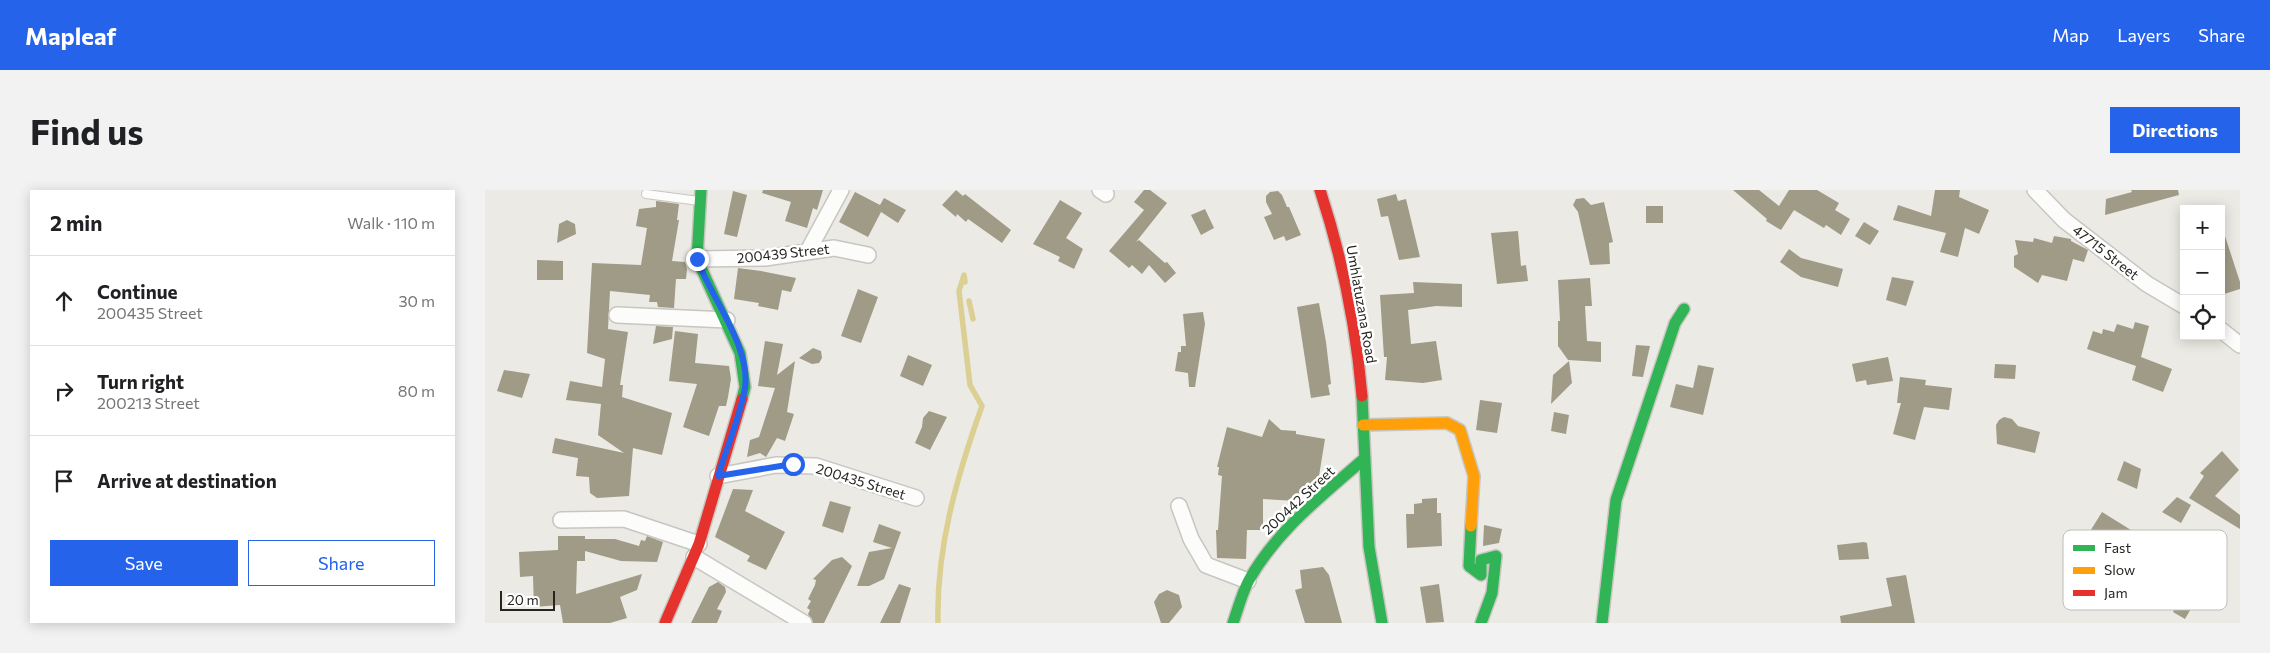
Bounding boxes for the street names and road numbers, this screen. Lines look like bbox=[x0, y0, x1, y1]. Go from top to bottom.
street label: 47715 Street bbox=[2070, 221, 2143, 283]
street label: 200439 Street bbox=[736, 240, 830, 266]
street label: Umhlatuzana Road bbox=[1343, 243, 1381, 365]
street label: 200435 Street bbox=[814, 459, 908, 503]
street label: 200442 Street bbox=[1258, 462, 1338, 538]

